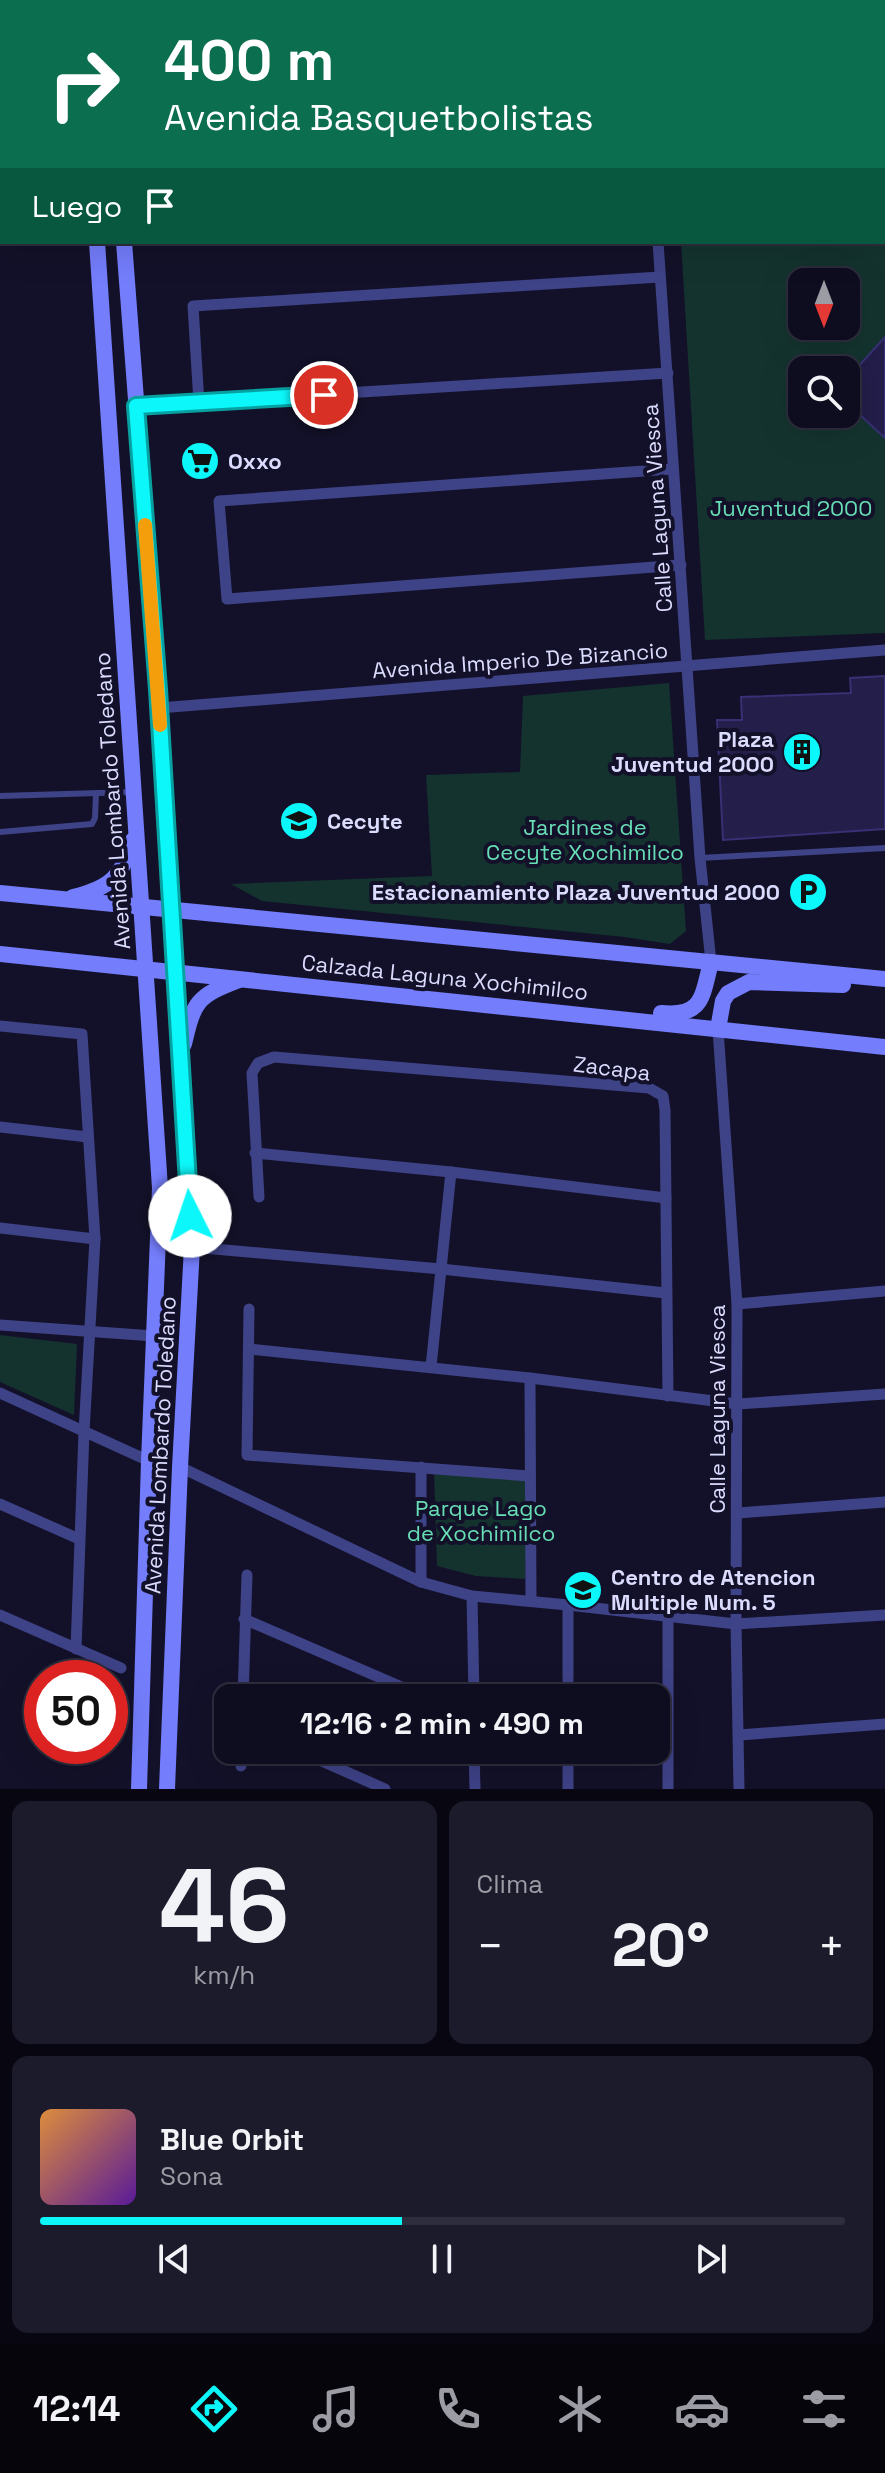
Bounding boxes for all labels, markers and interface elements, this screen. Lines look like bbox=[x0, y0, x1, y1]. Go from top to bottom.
text: 400 m bbox=[164, 25, 334, 96]
icon: right bbox=[32, 32, 136, 136]
text: Avenida Basquetbolistas bbox=[164, 95, 593, 141]
icon: arrive bbox=[138, 184, 182, 228]
text: Luego bbox=[32, 187, 122, 226]
north arrow bbox=[788, 268, 860, 340]
map controls bbox=[788, 268, 860, 428]
button: search bbox=[788, 356, 860, 428]
pin bbox=[290, 361, 358, 429]
icon: arrive bbox=[302, 373, 346, 417]
street label: Calle Laguna Viesca bbox=[636, 402, 678, 613]
supermarket icon: Oxxo bbox=[179, 440, 221, 482]
place label: Oxxo bbox=[228, 447, 282, 475]
park label: Juventud 2000 bbox=[710, 494, 872, 522]
street label: Avenida Imperio De Bizancio bbox=[371, 636, 669, 684]
street label: Avenida Lombardo Toledano bbox=[88, 651, 136, 951]
place label: Plaza Juventud 2000 bbox=[611, 725, 774, 778]
building icon: Plaza Juventud 2000 bbox=[781, 731, 823, 773]
school or university icon: Cecyte bbox=[278, 800, 320, 842]
place label: Cecyte bbox=[327, 807, 403, 835]
park label: Jardines de Cecyte Xochimilco bbox=[486, 813, 684, 866]
parking icon: Estacionamiento Plaza Juventud 2000 bbox=[787, 871, 829, 913]
place label: Estacionamiento Plaza Juventud 2000 bbox=[372, 878, 780, 906]
street label: Calzada Laguna Xochimilco bbox=[300, 948, 590, 1006]
street label: Zacapa bbox=[572, 1049, 653, 1087]
position arrow bbox=[148, 1174, 232, 1258]
street label: Avenida Lombardo Toledano bbox=[138, 1296, 182, 1594]
street label: Calle Laguna Viesca bbox=[703, 1304, 731, 1514]
park label: Parque Lago de Xochimilco bbox=[407, 1494, 555, 1547]
place label: Centro de Atencion Multiple Num. 5 bbox=[611, 1563, 816, 1616]
school or university icon: Centro de Atencion Multiple Num. 5 bbox=[562, 1569, 604, 1611]
speed limit sign: 50 bbox=[24, 1660, 128, 1764]
text: 12:16 · 2 min · 490 m bbox=[300, 1704, 584, 1743]
text: 46 bbox=[159, 1840, 289, 1972]
text: Clima bbox=[477, 1867, 543, 1901]
text: 20° bbox=[612, 1907, 710, 1984]
text: − bbox=[477, 1918, 504, 1974]
text: + bbox=[818, 1918, 845, 1974]
text: km/h bbox=[193, 1958, 255, 1992]
text: Blue Orbit bbox=[160, 2120, 304, 2159]
text: Sona bbox=[160, 2159, 223, 2193]
icon: previous bbox=[152, 2237, 196, 2281]
icon: pause bbox=[420, 2237, 464, 2281]
icon: next bbox=[689, 2237, 733, 2281]
icon: directions bbox=[186, 2381, 242, 2437]
icon: music bbox=[308, 2381, 364, 2437]
icon: phone bbox=[430, 2381, 486, 2437]
icon: climate bbox=[552, 2381, 608, 2437]
icon: car bbox=[674, 2381, 730, 2437]
icon: filters bbox=[796, 2381, 852, 2437]
text: 12:14 bbox=[33, 2386, 121, 2432]

